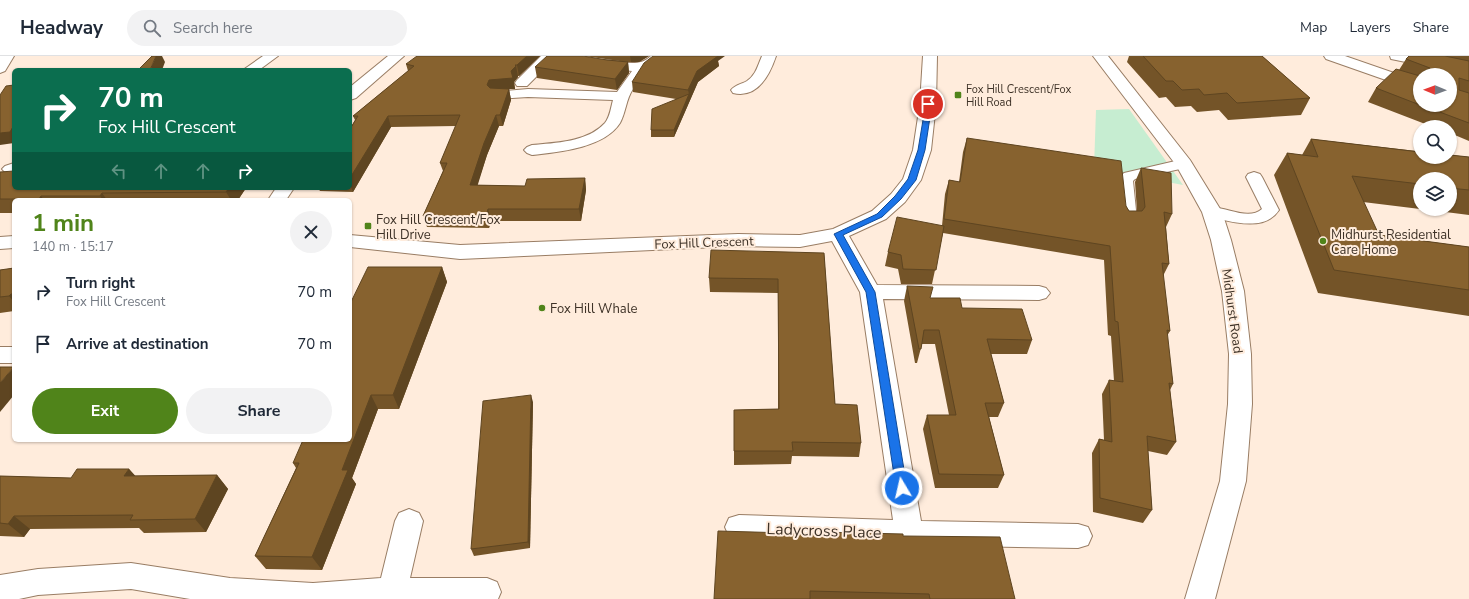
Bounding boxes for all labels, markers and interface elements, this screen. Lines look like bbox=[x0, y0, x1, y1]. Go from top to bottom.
search box bbox=[127, 10, 407, 46]
text: Headway bbox=[20, 15, 103, 41]
icon: search bbox=[141, 17, 163, 39]
text: Search here bbox=[173, 18, 253, 38]
text: Map bbox=[1300, 18, 1327, 37]
text: Layers bbox=[1349, 18, 1391, 37]
text: Share bbox=[1413, 18, 1449, 37]
north arrow bbox=[1413, 68, 1457, 112]
map controls bbox=[1413, 68, 1457, 216]
text: 70 m bbox=[98, 79, 164, 117]
place label: Fox Hill Crescent/Fox Hill Road bbox=[966, 82, 1071, 110]
icon: right bbox=[32, 84, 84, 136]
pin bbox=[911, 87, 945, 121]
marker: Fox Hill Crescent/Fox Hill Road bbox=[953, 90, 963, 100]
icon: arrive bbox=[917, 93, 939, 115]
text: Fox Hill Crescent bbox=[98, 115, 236, 139]
button: search bbox=[1413, 120, 1457, 164]
icon: left bbox=[108, 160, 130, 182]
icon: ahead bbox=[150, 160, 172, 182]
icon: ahead bbox=[192, 160, 214, 182]
icon: right bbox=[234, 160, 256, 182]
button: layers bbox=[1413, 172, 1457, 216]
text: 1 min bbox=[32, 207, 94, 239]
button: close bbox=[290, 211, 332, 253]
place label: Fox Hill Crescent/Fox Hill Drive bbox=[376, 211, 501, 244]
marker: Fox Hill Crescent/Fox Hill Drive bbox=[363, 221, 373, 231]
place label: Midhurst Residential Care Home bbox=[1331, 226, 1451, 259]
street label: Fox Hill Crescent bbox=[654, 232, 754, 254]
marker: Midhurst Residential Care Home bbox=[1318, 236, 1328, 246]
text: 140 m · 15:17 bbox=[32, 238, 114, 256]
street label: Midhurst Road bbox=[1217, 268, 1247, 355]
text: Turn right bbox=[66, 273, 135, 293]
icon: right bbox=[32, 281, 54, 303]
text: 70 m bbox=[297, 282, 332, 302]
text: Fox Hill Crescent bbox=[66, 293, 165, 311]
place label: Fox Hill Whale bbox=[550, 300, 637, 318]
marker: Fox Hill Whale bbox=[537, 303, 547, 313]
icon: arrive bbox=[32, 333, 54, 355]
text: Arrive at destination bbox=[66, 334, 209, 354]
text: 70 m bbox=[297, 334, 332, 354]
button: Exit bbox=[32, 388, 178, 434]
button: Share bbox=[186, 388, 332, 434]
position arrow bbox=[881, 467, 923, 509]
street label: Ladycross Place bbox=[766, 518, 882, 544]

